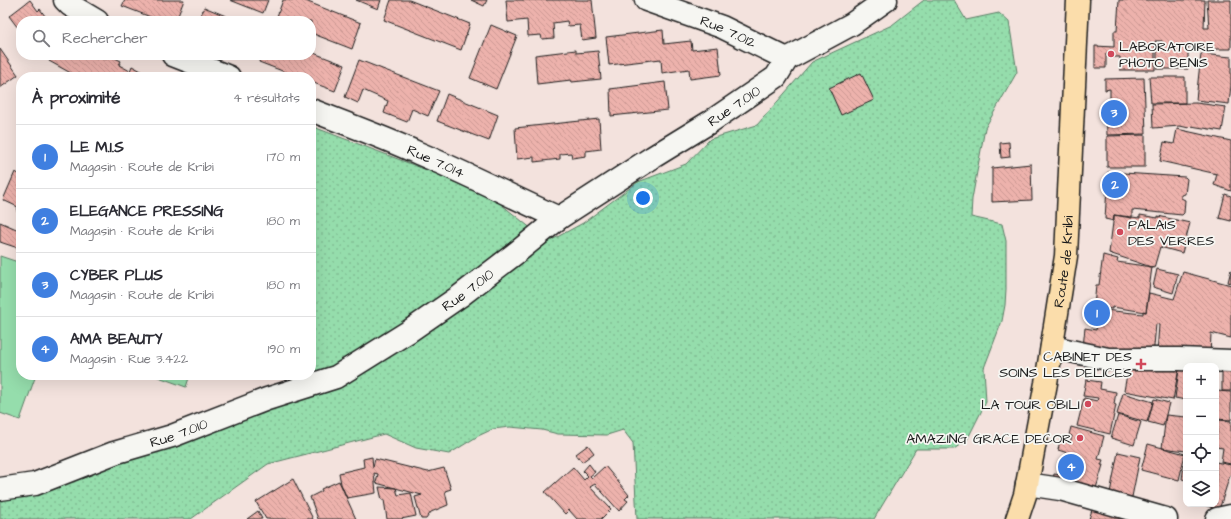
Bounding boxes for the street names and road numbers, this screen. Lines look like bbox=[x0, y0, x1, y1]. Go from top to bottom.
street label: Rue 7.012 bbox=[697, 11, 759, 53]
street label: Rue 7.010 bbox=[704, 81, 765, 132]
street label: Rue 7.014 bbox=[404, 140, 468, 184]
street label: Route de Kribi bbox=[1049, 215, 1079, 309]
street label: Rue 7.010 bbox=[438, 264, 499, 317]
street label: Rue 7.010 bbox=[148, 414, 211, 453]

